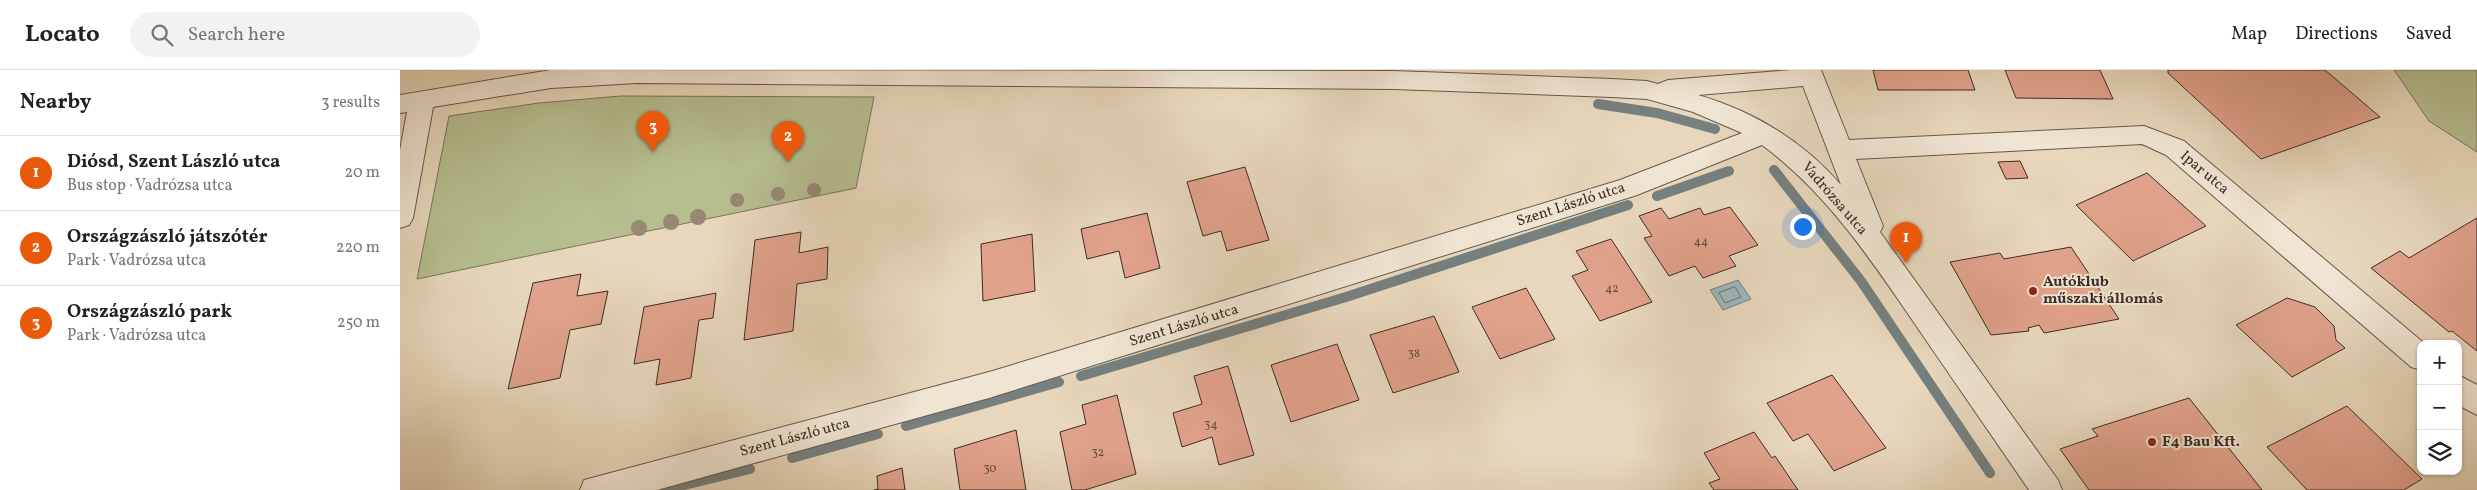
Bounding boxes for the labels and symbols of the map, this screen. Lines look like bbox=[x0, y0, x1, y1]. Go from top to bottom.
pin: 3 bbox=[637, 111, 669, 152]
pin: 2 bbox=[772, 121, 804, 162]
street label: Ipar utca bbox=[2175, 146, 2233, 200]
street label: Vadrózsa utca bbox=[1796, 158, 1872, 240]
street label: Szent László utca bbox=[1514, 178, 1628, 232]
your location bbox=[1790, 214, 1816, 240]
pin: 1 bbox=[1890, 222, 1922, 263]
house number: 44 bbox=[1694, 234, 1708, 250]
place label: Autóklub műszaki állomás bbox=[2043, 272, 2163, 310]
house number: 42 bbox=[1605, 281, 1619, 297]
marker: Autóklub műszaki állomás bbox=[2027, 285, 2039, 297]
street label: Szent László utca bbox=[1127, 299, 1241, 353]
house number: 38 bbox=[1408, 346, 1420, 362]
street label: Szent László utca bbox=[738, 413, 852, 463]
house number: 34 bbox=[1204, 417, 1218, 433]
place label: F4 Bau Kft. bbox=[2162, 432, 2240, 453]
marker: F4 Bau Kft. bbox=[2146, 436, 2158, 448]
house number: 32 bbox=[1092, 445, 1104, 461]
house number: 30 bbox=[983, 461, 997, 477]

